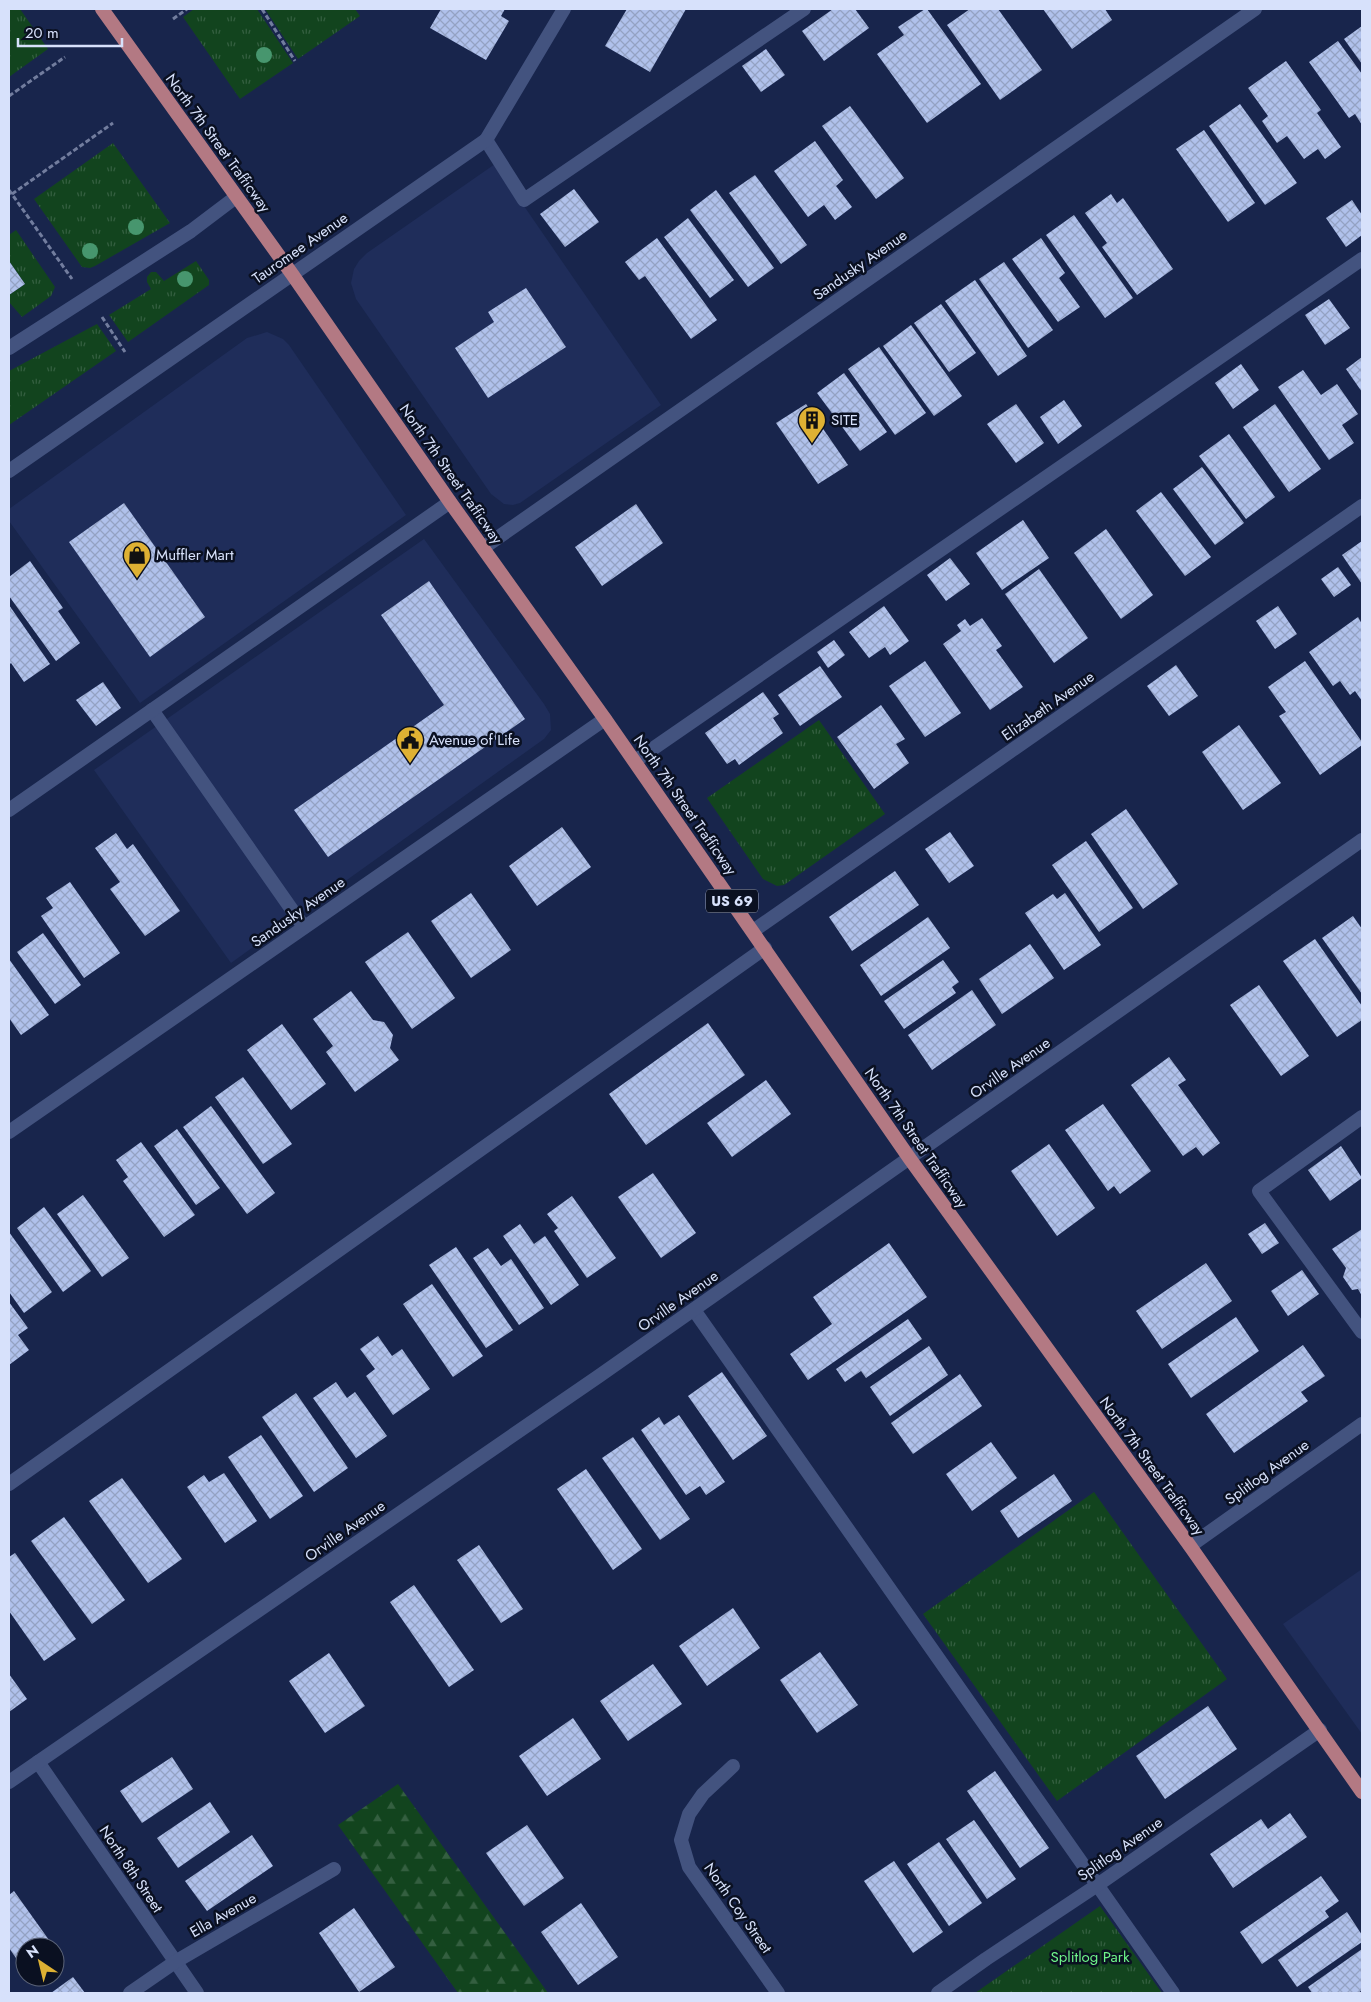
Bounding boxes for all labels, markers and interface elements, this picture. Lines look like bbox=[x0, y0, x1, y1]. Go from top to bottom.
scale bar bbox=[18, 15, 121, 47]
text: 20 m bbox=[25, 22, 59, 44]
street label: North 7th Street Trafficway bbox=[160, 69, 276, 217]
street label: Tauromee Avenue bbox=[248, 207, 352, 289]
street label: Sandusky Avenue bbox=[808, 224, 912, 306]
street label: North 7th Street Trafficway bbox=[394, 399, 508, 549]
building icon: SITE bbox=[797, 405, 827, 444]
place label: SITE bbox=[831, 409, 858, 431]
shop icon: Muffler Mart bbox=[122, 540, 152, 579]
place label: Muffler Mart bbox=[156, 544, 234, 566]
street label: Elizabeth Avenue bbox=[997, 666, 1099, 746]
public building icon: Avenue of Life bbox=[395, 725, 425, 764]
place label: Avenue of Life bbox=[429, 729, 520, 751]
street label: North 7th Street Trafficway bbox=[628, 730, 742, 880]
street label: Sandusky Avenue bbox=[246, 871, 350, 953]
road number: US 69 bbox=[706, 889, 758, 912]
street label: Orville Avenue bbox=[965, 1032, 1055, 1104]
street label: North 7th Street Trafficway bbox=[859, 1063, 973, 1213]
street label: Orville Avenue bbox=[633, 1265, 723, 1337]
street label: North 7th Street Trafficway bbox=[1094, 1392, 1210, 1540]
street label: Splitlog Avenue bbox=[1220, 1434, 1314, 1510]
street label: Orville Avenue bbox=[300, 1495, 390, 1567]
street label: Splitlog Avenue bbox=[1073, 1811, 1167, 1886]
street label: North 8th Street bbox=[94, 1821, 169, 1917]
street label: North Coy Street bbox=[699, 1858, 778, 1958]
street label: Ella Avenue bbox=[186, 1887, 261, 1943]
north arrow bbox=[15, 1937, 65, 1987]
text: N bbox=[22, 1940, 43, 1963]
park label: Splitlog Park bbox=[1050, 1946, 1130, 1968]

